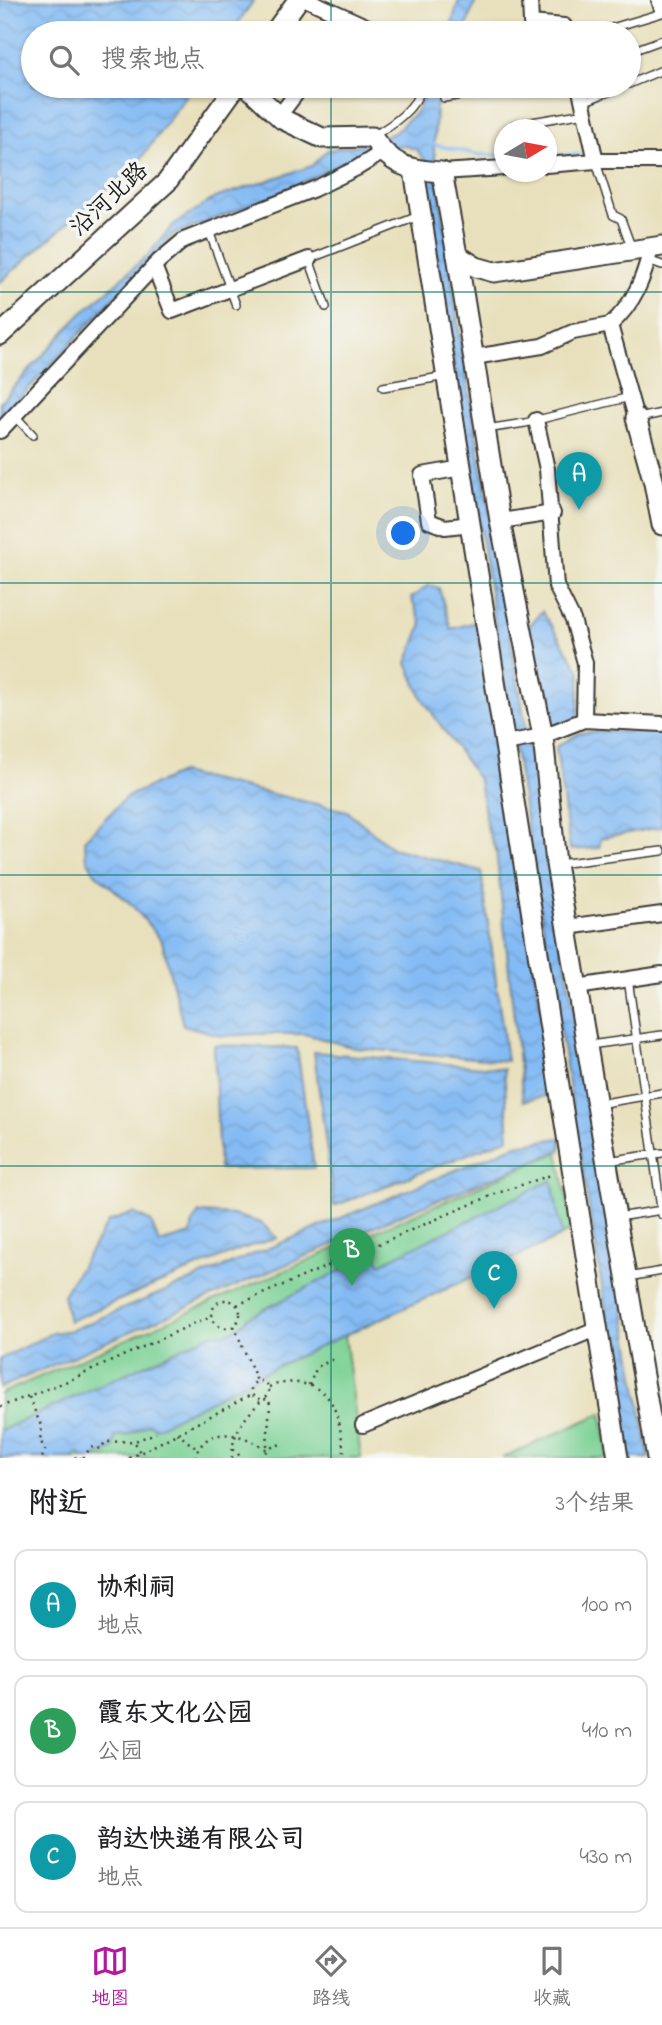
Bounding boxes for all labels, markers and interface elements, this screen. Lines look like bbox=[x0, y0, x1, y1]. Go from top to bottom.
search box bbox=[21, 21, 641, 98]
icon: search bbox=[45, 41, 83, 79]
text: 搜索地点 bbox=[101, 42, 205, 80]
north arrow bbox=[494, 119, 557, 182]
street label: 沿河北路 bbox=[63, 154, 157, 246]
pin: A bbox=[556, 452, 602, 510]
your location bbox=[386, 516, 420, 550]
pin: B bbox=[329, 1228, 375, 1286]
pin: C bbox=[471, 1251, 517, 1309]
text: 附近 bbox=[28, 1483, 88, 1527]
text: 3个结果 bbox=[556, 1488, 634, 1521]
text: 协利祠 bbox=[97, 1570, 175, 1608]
text: A bbox=[46, 1589, 60, 1622]
text: 100 m bbox=[581, 1589, 632, 1622]
text: 地点 bbox=[97, 1610, 143, 1643]
text: 霞东文化公园 bbox=[97, 1696, 253, 1734]
text: B bbox=[45, 1715, 61, 1748]
text: 410 m bbox=[582, 1715, 632, 1748]
text: 公园 bbox=[97, 1736, 143, 1769]
text: 韵达快递有限公司 bbox=[97, 1822, 305, 1860]
text: C bbox=[47, 1841, 59, 1874]
text: 430 m bbox=[579, 1841, 632, 1874]
text: 地点 bbox=[97, 1862, 143, 1895]
tab: 地图 bbox=[91, 1942, 129, 2013]
tab: 路线 bbox=[312, 1942, 350, 2013]
tab: 收藏 bbox=[533, 1942, 571, 2013]

